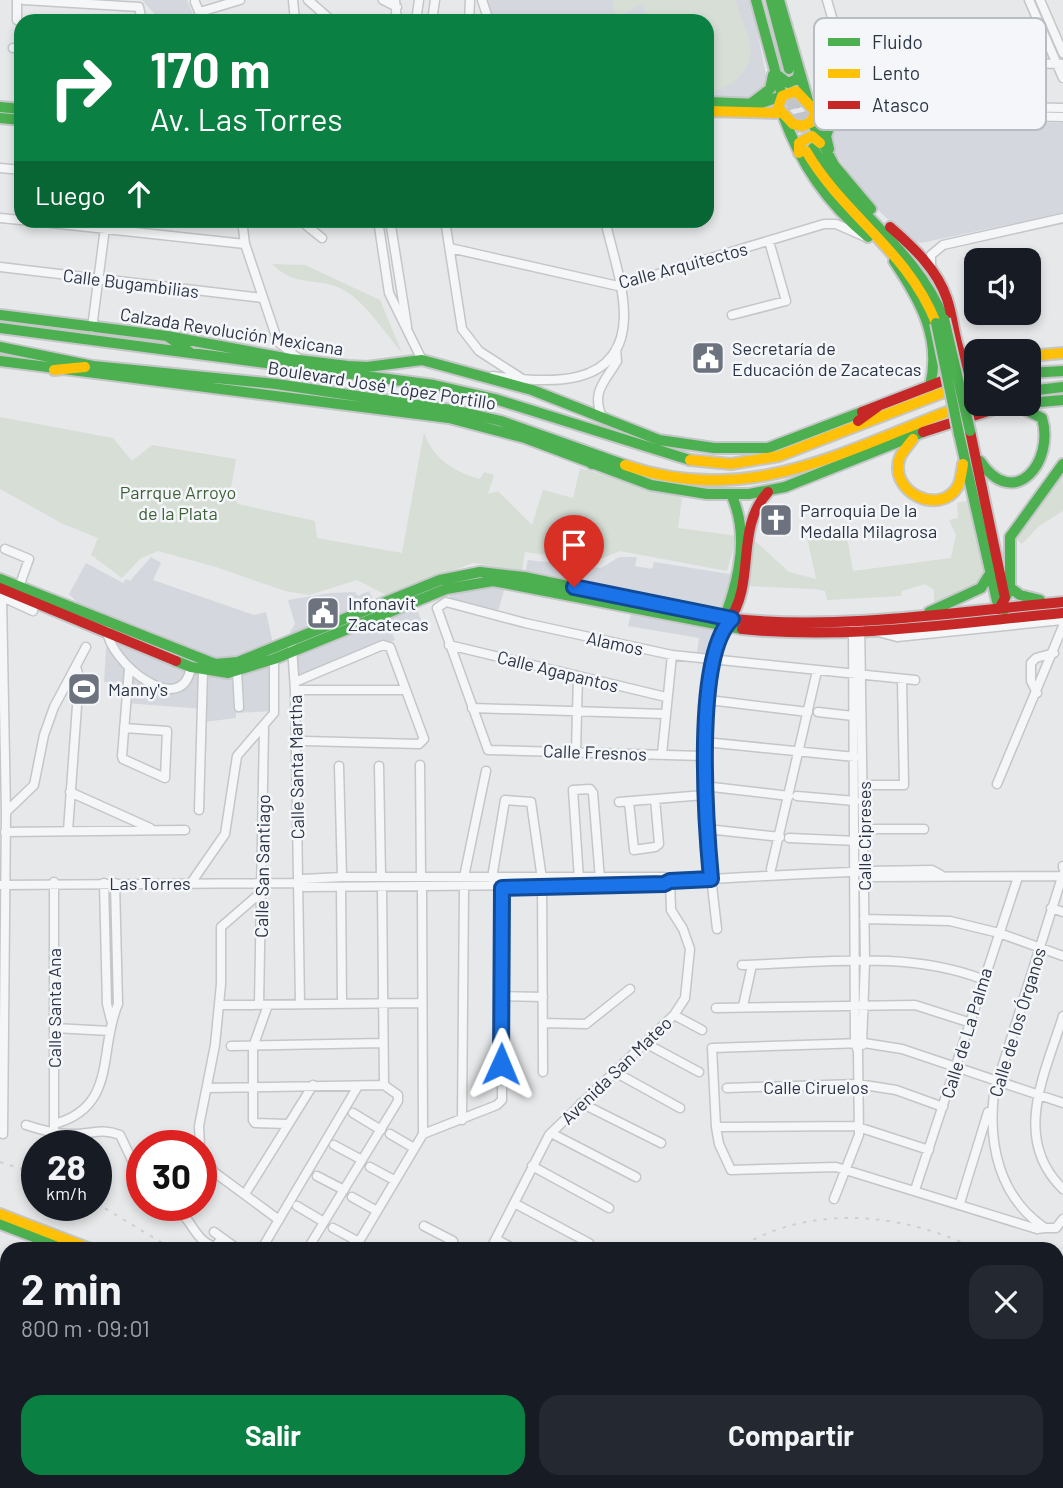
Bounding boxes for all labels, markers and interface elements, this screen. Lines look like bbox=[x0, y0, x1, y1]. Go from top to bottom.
legend bbox=[814, 18, 1046, 130]
text: Fluido bbox=[872, 30, 923, 53]
text: 170 m bbox=[150, 39, 270, 98]
icon: right bbox=[35, 42, 126, 133]
text: Lento bbox=[872, 61, 920, 84]
text: Atasco bbox=[872, 93, 929, 116]
text: Av. Las Torres bbox=[150, 99, 343, 137]
icon: ahead bbox=[120, 175, 158, 213]
text: Luego bbox=[35, 179, 106, 210]
street label: Calle Arquitectos bbox=[616, 237, 750, 293]
map controls bbox=[964, 248, 1041, 416]
button: sound bbox=[964, 248, 1041, 325]
street label: Calle Bugambilias bbox=[62, 264, 200, 302]
street label: Calzada Revolución Mexicana bbox=[119, 302, 345, 360]
place label: Secretaría de Educación de Zacatecas bbox=[732, 337, 922, 380]
public building icon: Secretaría de Educación de Zacatecas bbox=[689, 339, 727, 377]
button: layers bbox=[964, 339, 1041, 416]
street label: Boulevard José López Portillo bbox=[266, 356, 498, 414]
park label: Parrque Arroyo de la Plata bbox=[120, 481, 236, 524]
place label: Parroquia De la Medalla Milagrosa bbox=[800, 499, 937, 542]
church icon: Parroquia De la Medalla Milagrosa bbox=[757, 501, 795, 539]
pin bbox=[544, 515, 604, 587]
icon: arrive bbox=[555, 526, 593, 564]
place label: Infonavit Zacatecas bbox=[348, 592, 429, 635]
public building icon: Infonavit Zacatecas bbox=[304, 594, 342, 632]
street label: Alamos bbox=[585, 626, 645, 660]
street label: Calle Agapantos bbox=[495, 645, 621, 697]
sports icon: Manny's bbox=[65, 670, 103, 708]
place label: Manny's bbox=[108, 678, 168, 700]
street label: Calle Santa Martha bbox=[284, 695, 308, 839]
street label: Calle Fresnos bbox=[543, 739, 647, 765]
street label: Calle Cipreses bbox=[853, 781, 875, 891]
street label: Calle San Santiago bbox=[250, 794, 274, 938]
street label: Las Torres bbox=[109, 872, 191, 894]
street label: Calle de los Órganos bbox=[984, 945, 1050, 1099]
street label: Calle Santa Ana bbox=[43, 948, 65, 1068]
street label: Calle de La Palma bbox=[936, 965, 996, 1101]
street label: Avenida San Mateo bbox=[556, 1011, 676, 1129]
position arrow bbox=[464, 1027, 538, 1101]
street label: Calle Ciruelos bbox=[763, 1076, 869, 1098]
speed limit sign: 30 bbox=[126, 1130, 217, 1221]
text: 28 bbox=[47, 1145, 86, 1187]
text: km/h bbox=[46, 1182, 87, 1204]
text: 2 min bbox=[21, 1263, 122, 1313]
button: close bbox=[969, 1265, 1043, 1339]
text: 800 m · 09:01 bbox=[21, 1314, 150, 1342]
button: Salir bbox=[21, 1395, 525, 1475]
button: Compartir bbox=[539, 1395, 1043, 1475]

